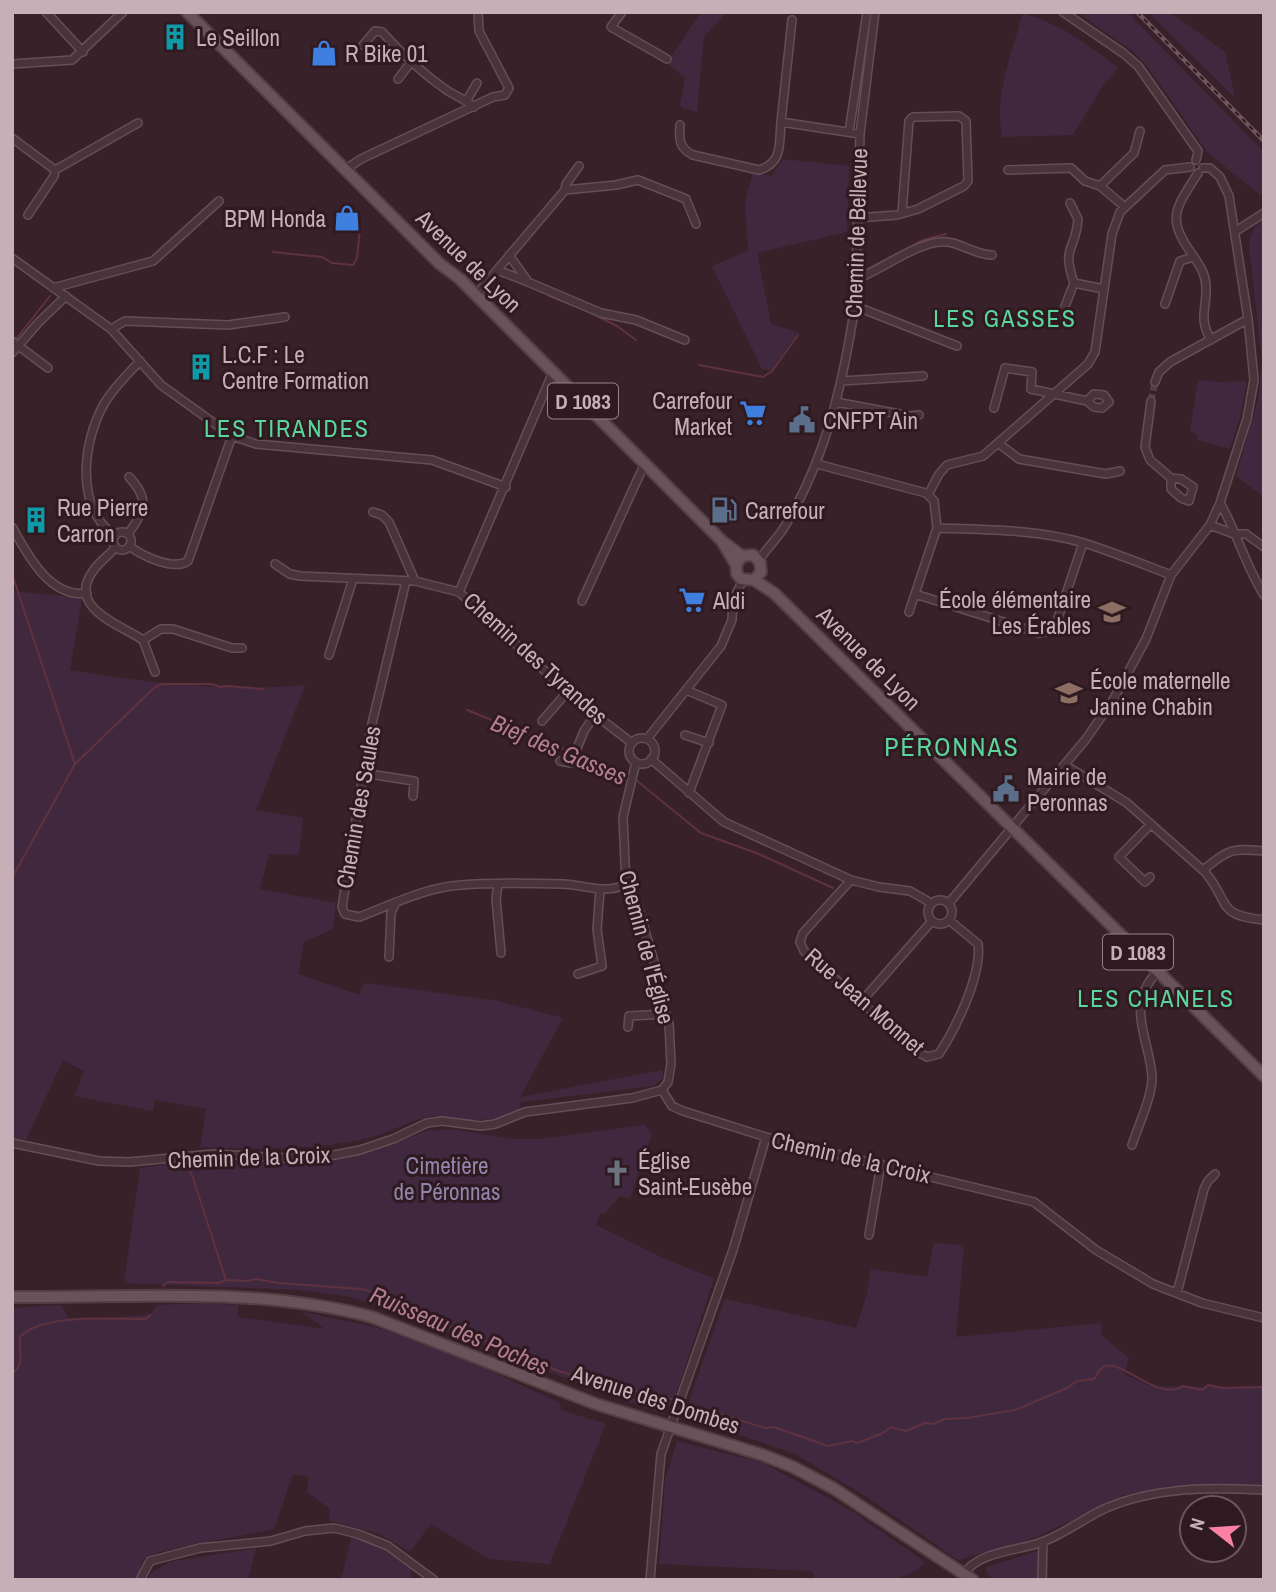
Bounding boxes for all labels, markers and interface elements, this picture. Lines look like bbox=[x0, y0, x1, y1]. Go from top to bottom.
building icon: Le Seillon bbox=[160, 22, 190, 52]
place label: Le Seillon bbox=[196, 22, 280, 53]
shop icon: R Bike 01 bbox=[309, 38, 339, 68]
place label: R Bike 01 bbox=[345, 38, 428, 69]
street label: Chemin de Bellevue bbox=[838, 148, 874, 318]
street label: Avenue de Lyon bbox=[409, 202, 528, 319]
place label: BPM Honda bbox=[224, 203, 327, 234]
shop icon: BPM Honda bbox=[332, 203, 362, 233]
district label: LES GASSES bbox=[933, 302, 1077, 334]
place label: L.C.F : Le Centre Formation bbox=[222, 339, 369, 396]
building icon: L.C.F : Le Centre Formation bbox=[186, 352, 216, 382]
road number: D 1083 bbox=[548, 384, 618, 418]
place label: Carrefour Market bbox=[652, 385, 733, 442]
supermarket icon: Carrefour Market bbox=[738, 398, 768, 428]
public building icon: CNFPT Ain bbox=[787, 405, 817, 435]
place label: CNFPT Ain bbox=[823, 405, 918, 436]
district label: LES TIRANDES bbox=[204, 412, 370, 444]
place label: Rue Pierre Carron bbox=[57, 492, 148, 549]
fuel station icon: Carrefour bbox=[709, 495, 739, 525]
place label: Carrefour bbox=[745, 495, 825, 526]
building icon: Rue Pierre Carron bbox=[21, 505, 51, 535]
place label: École élémentaire Les Érables bbox=[939, 584, 1091, 641]
street label: Chemin des Tyrandes bbox=[457, 585, 615, 731]
supermarket icon: Aldi bbox=[677, 585, 707, 615]
place label: Aldi bbox=[712, 585, 746, 616]
school or university icon: École élémentaire Les Érables bbox=[1097, 597, 1127, 627]
street label: Avenue de Lyon bbox=[809, 598, 928, 717]
place label: École maternelle Janine Chabin bbox=[1090, 665, 1230, 722]
school or university icon: École maternelle Janine Chabin bbox=[1054, 678, 1084, 708]
water label: Bief des Gasses bbox=[486, 706, 632, 792]
street label: Chemin des Saules bbox=[328, 723, 388, 891]
district label: PÉRONNAS bbox=[884, 729, 1020, 764]
place label: Mairie de Peronnas bbox=[1027, 761, 1108, 818]
public building icon: Mairie de Peronnas bbox=[991, 774, 1021, 804]
street label: Chemin de l'Église bbox=[612, 867, 682, 1027]
road number: D 1083 bbox=[1103, 934, 1173, 970]
street label: Rue Jean Monnet bbox=[799, 940, 931, 1062]
district label: LES CHANELS bbox=[1077, 982, 1235, 1014]
street label: Chemin de la Croix bbox=[768, 1124, 934, 1191]
street label: Chemin de la Croix bbox=[167, 1139, 331, 1175]
place label: Église Saint-Eusèbe bbox=[638, 1145, 752, 1202]
park label: Cimetière de Péronnas bbox=[394, 1150, 500, 1207]
church icon: Église Saint-Eusèbe bbox=[602, 1158, 632, 1188]
water label: Ruisseau des Poches bbox=[366, 1278, 555, 1382]
street label: Avenue des Dombes bbox=[567, 1357, 744, 1441]
north arrow bbox=[1178, 1494, 1248, 1564]
text: N bbox=[1183, 1515, 1211, 1533]

